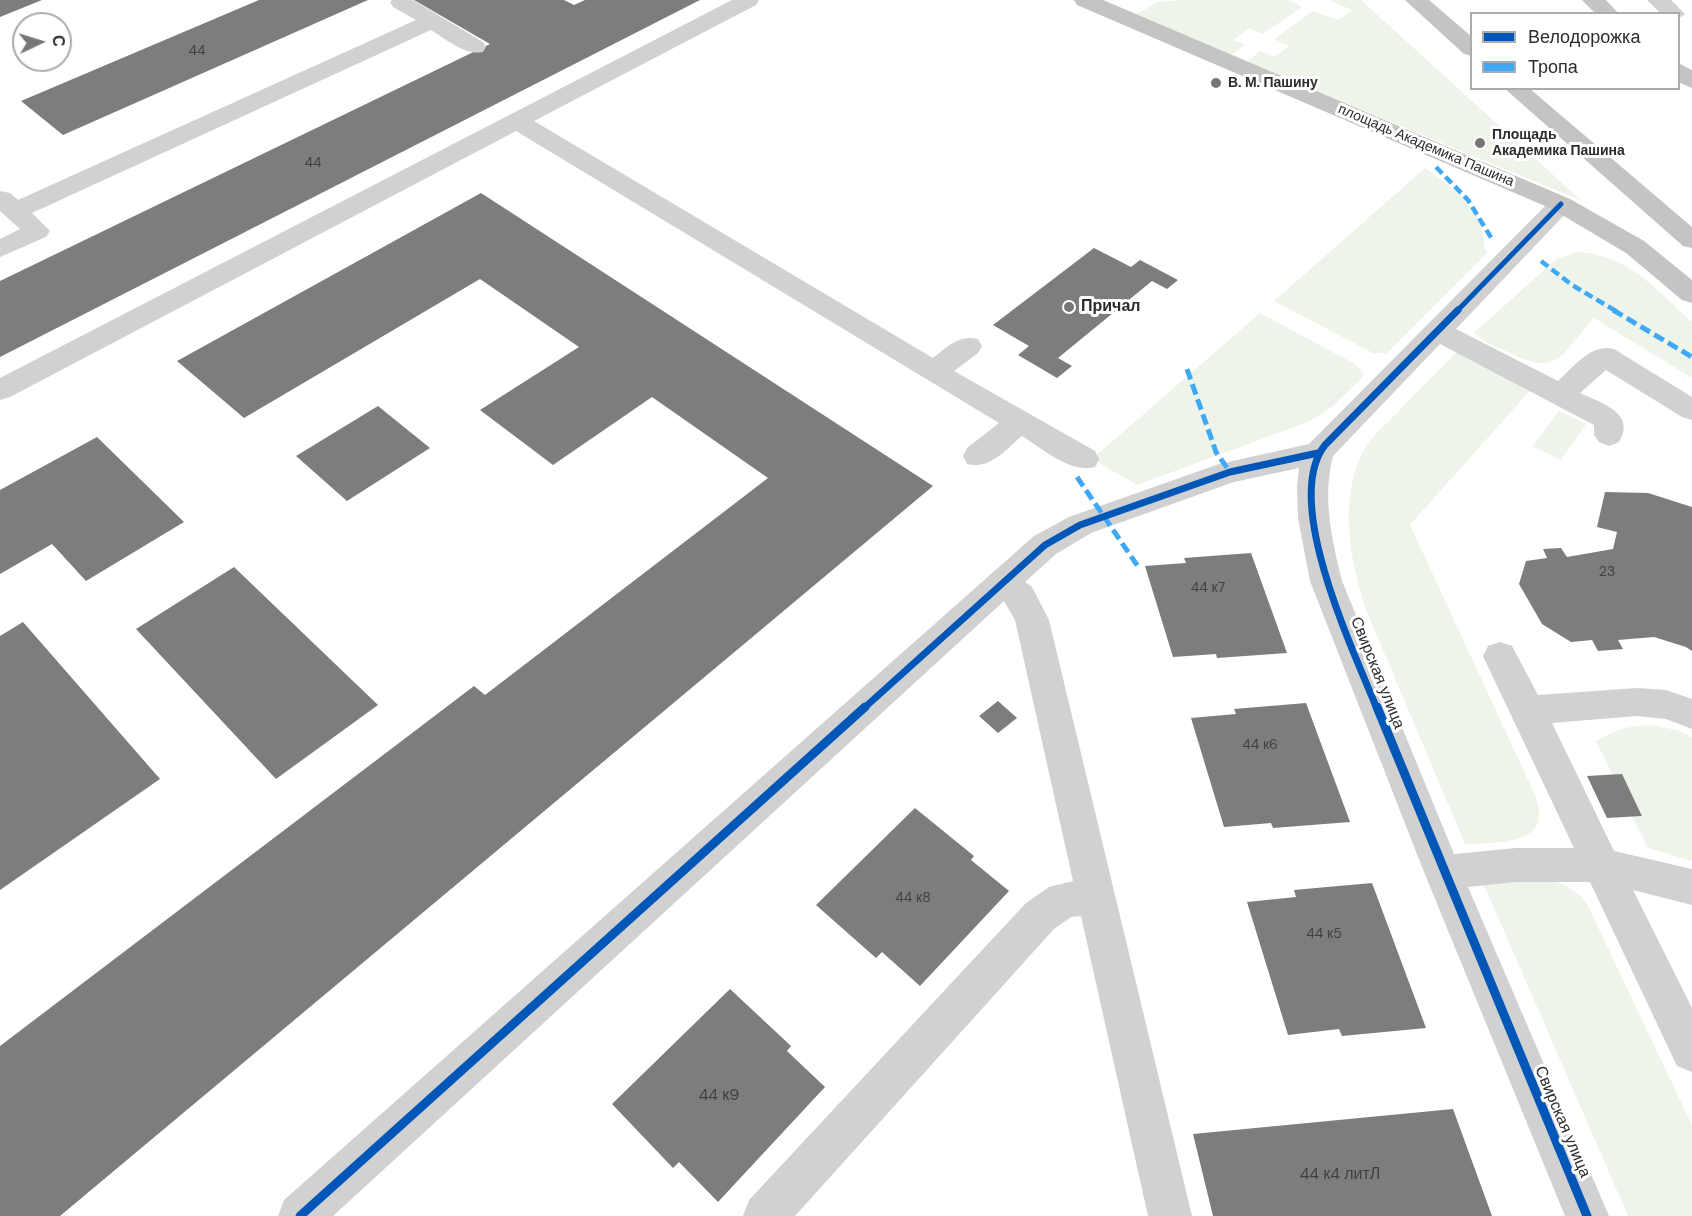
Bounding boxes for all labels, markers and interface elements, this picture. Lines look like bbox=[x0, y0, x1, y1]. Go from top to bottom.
north arrow bbox=[12, 12, 72, 72]
legend bbox=[1470, 12, 1680, 90]
text: Велодорожка bbox=[1528, 25, 1640, 49]
text: С bbox=[48, 34, 69, 47]
house number: 44 bbox=[189, 43, 205, 59]
text: Тропа bbox=[1528, 55, 1578, 79]
place label: В. М. Пашину bbox=[1228, 75, 1318, 91]
marker: В. М. Пашину bbox=[1209, 76, 1223, 90]
street label: площадь Академика Пашина bbox=[1335, 101, 1517, 191]
place label: Площадь Академика Пашина bbox=[1492, 127, 1625, 160]
marker: Площадь Академика Пашина bbox=[1473, 136, 1487, 150]
house number: 44 bbox=[305, 155, 321, 171]
place label: Причал bbox=[1081, 297, 1140, 317]
marker: Причал bbox=[1062, 300, 1076, 314]
house number: 23 bbox=[1599, 564, 1615, 580]
house number: 44 к7 bbox=[1191, 580, 1225, 596]
street label: Свирская улица bbox=[1346, 614, 1408, 732]
house number: 44 к6 bbox=[1242, 737, 1278, 753]
house number: 44 к8 bbox=[895, 890, 931, 906]
house number: 44 к5 bbox=[1306, 926, 1342, 942]
street label: Свирская улица bbox=[1530, 1063, 1594, 1181]
house number: 44 к9 bbox=[699, 1086, 739, 1106]
house number: 44 к4 литЛ bbox=[1300, 1165, 1380, 1185]

